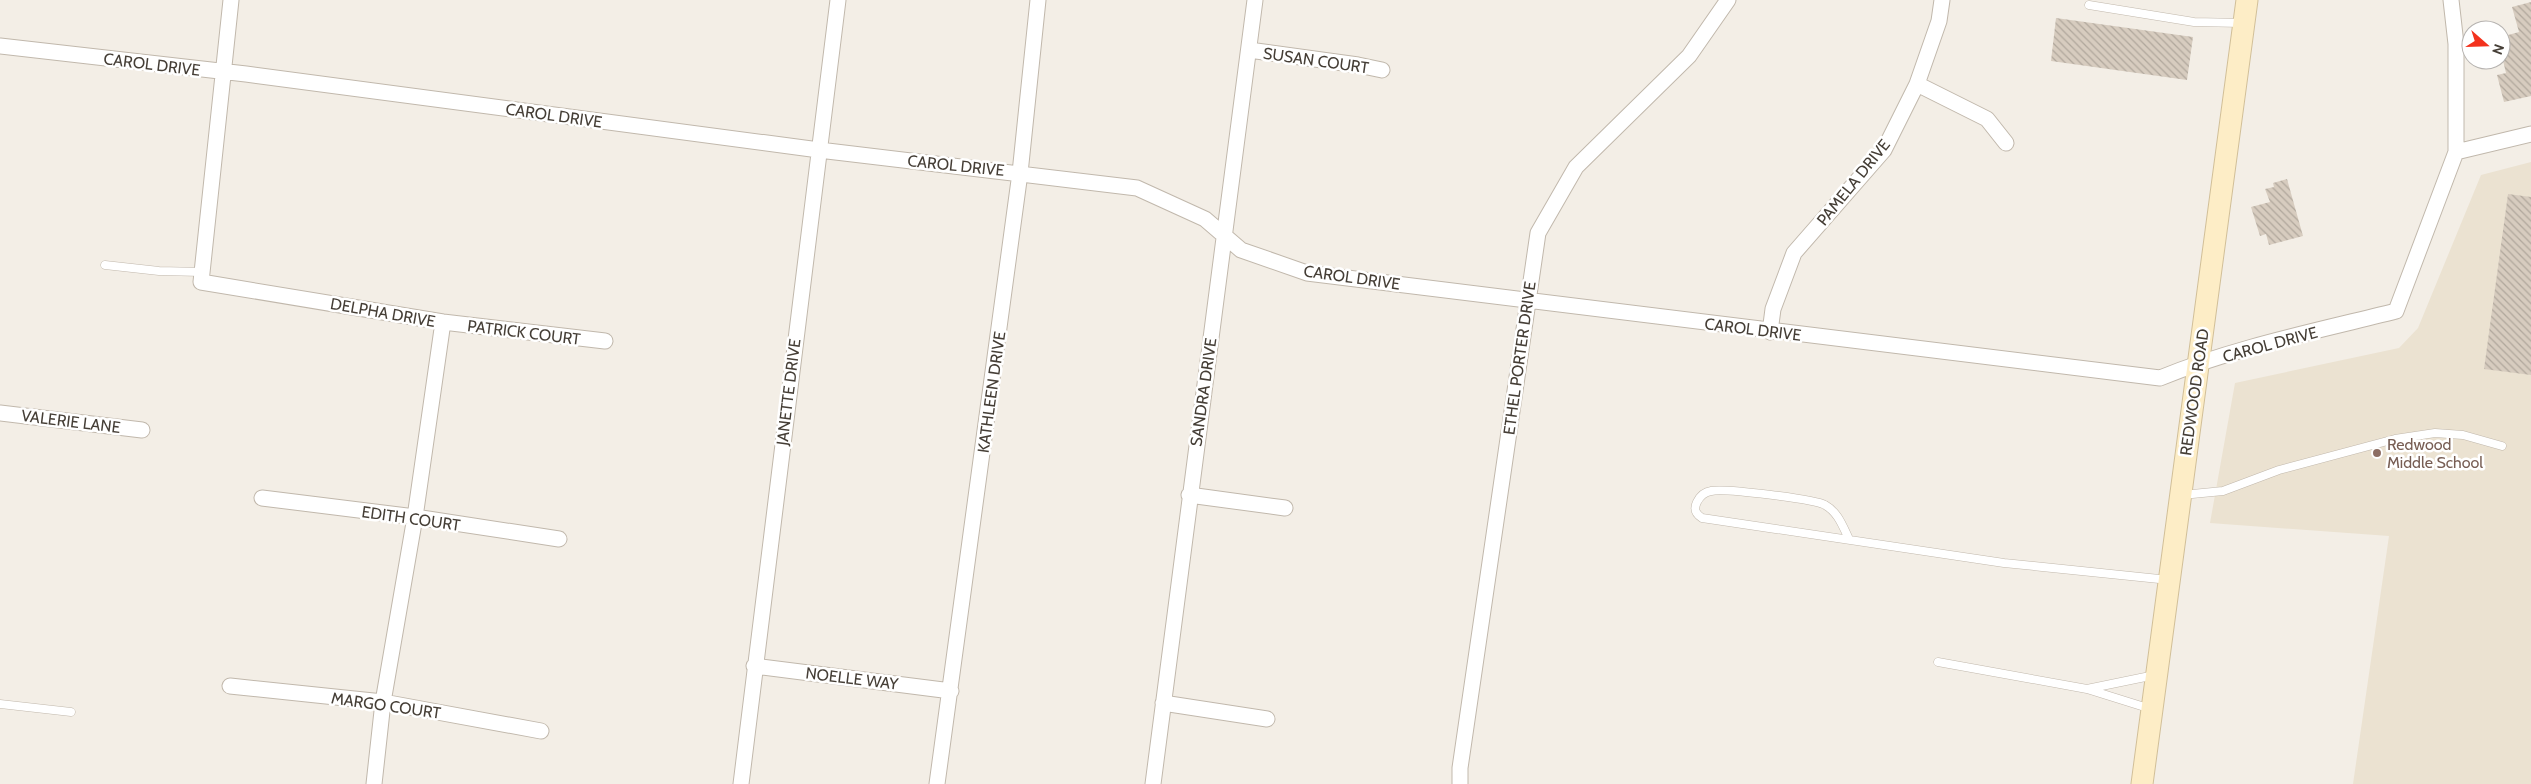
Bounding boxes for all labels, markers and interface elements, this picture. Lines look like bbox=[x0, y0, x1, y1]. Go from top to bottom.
north arrow bbox=[2461, 20, 2511, 70]
text: N bbox=[2488, 42, 2508, 57]
street label: SUSAN COURT bbox=[1262, 44, 1370, 77]
street label: CAROL DRIVE bbox=[103, 49, 202, 80]
street label: CAROL DRIVE bbox=[504, 99, 604, 132]
street label: PAMELA DRIVE bbox=[1813, 135, 1894, 229]
street label: CAROL DRIVE bbox=[907, 151, 1005, 180]
street label: CAROL DRIVE bbox=[1302, 261, 1402, 294]
street label: ETHEL PORTER DRIVE bbox=[1499, 280, 1540, 436]
street label: DELPHA DRIVE bbox=[329, 294, 437, 331]
street label: CAROL DRIVE bbox=[1704, 314, 1803, 345]
street label: PATRICK COURT bbox=[466, 316, 582, 349]
street label: CAROL DRIVE bbox=[2221, 323, 2320, 366]
street label: REDWOOD ROAD bbox=[2176, 327, 2213, 457]
street label: KATHLEEN DRIVE bbox=[974, 330, 1009, 454]
street label: JANETTE DRIVE bbox=[772, 337, 804, 448]
street label: SANDRA DRIVE bbox=[1186, 337, 1221, 447]
street label: VALERIE LANE bbox=[20, 406, 122, 437]
place label: Redwood Middle School bbox=[2387, 435, 2483, 472]
marker: Redwood Middle School bbox=[2371, 447, 2383, 459]
street label: EDITH COURT bbox=[360, 502, 462, 535]
street label: NOELLE WAY bbox=[804, 663, 900, 694]
street label: MARGO COURT bbox=[330, 688, 443, 723]

